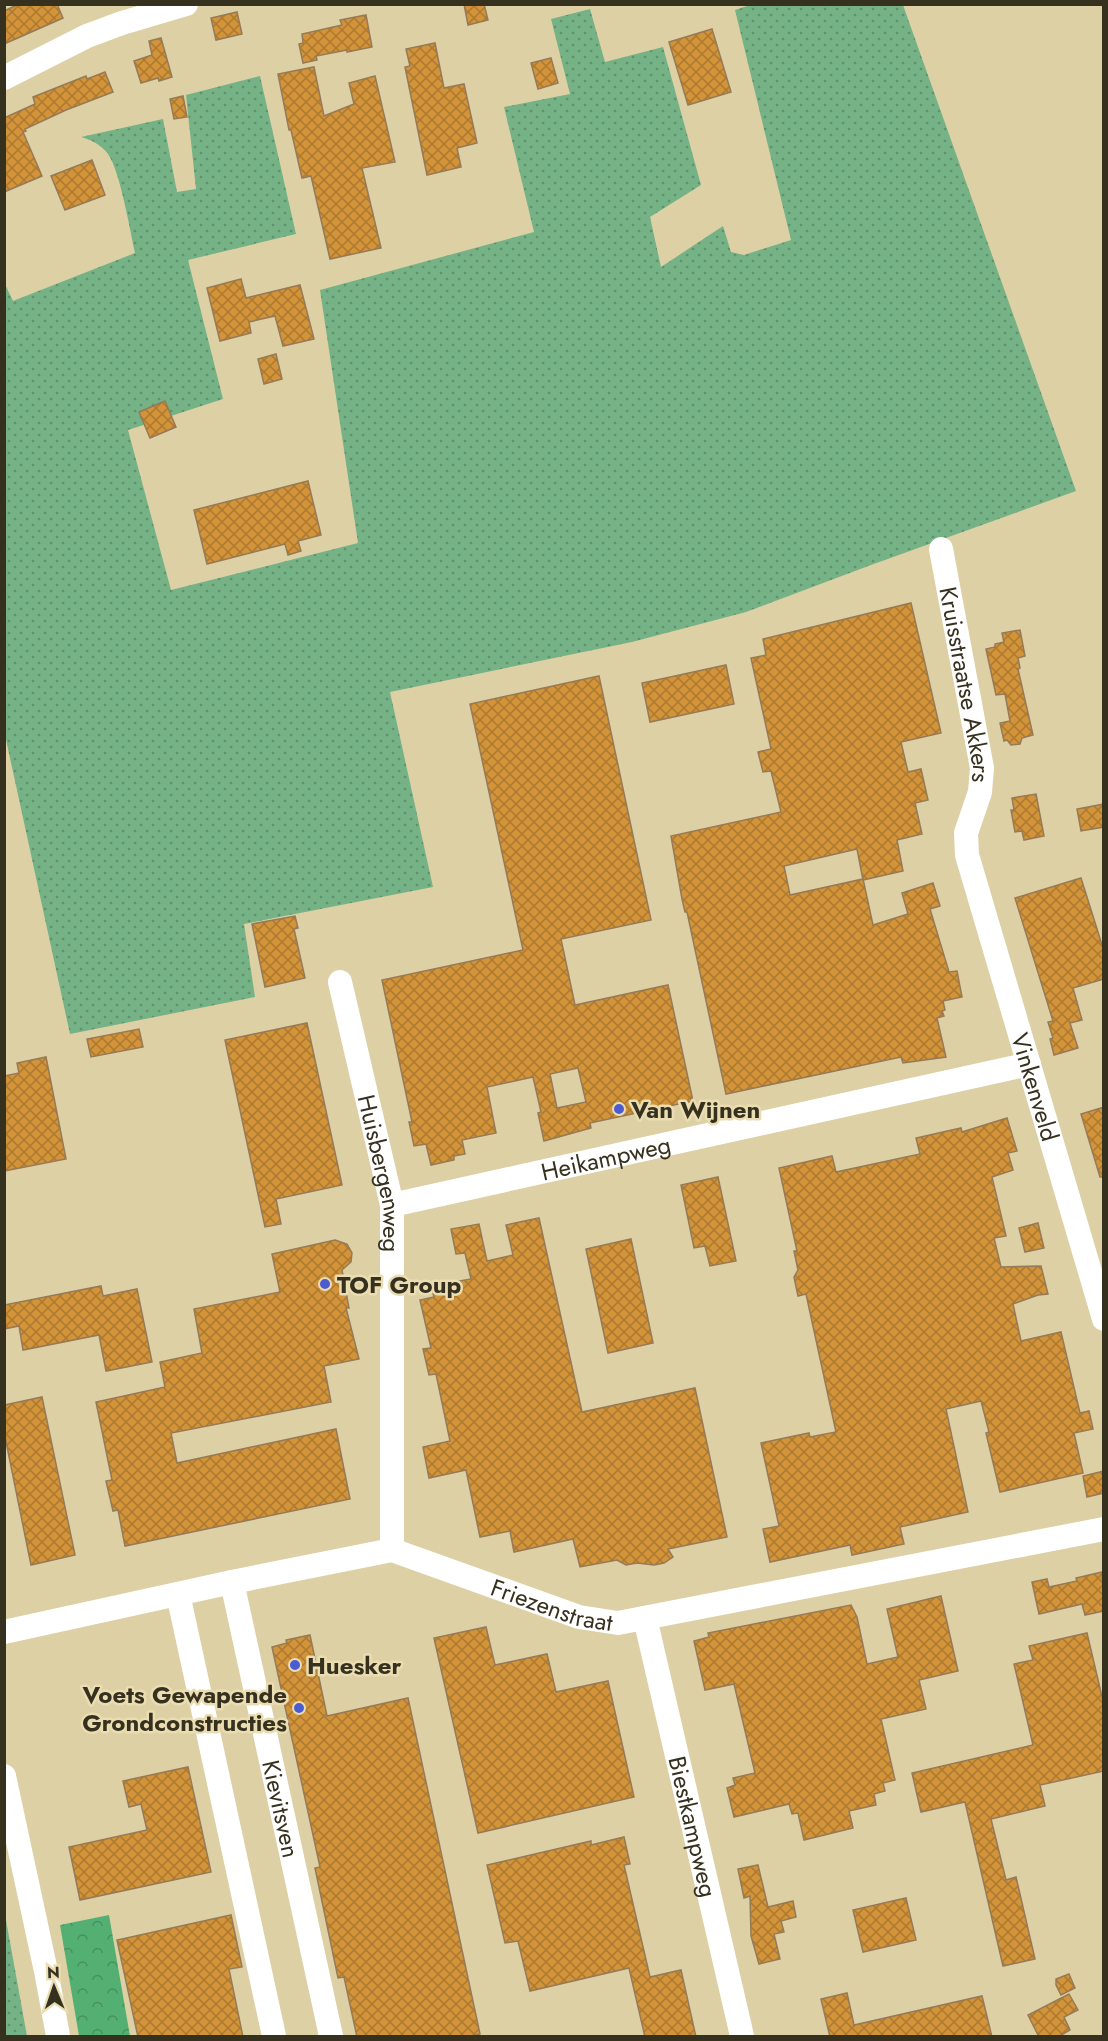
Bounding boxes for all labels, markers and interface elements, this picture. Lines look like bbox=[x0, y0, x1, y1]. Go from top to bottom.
street label: Kruisstraatse Akkers bbox=[931, 584, 1000, 784]
street label: Vinkenveld bbox=[1003, 1028, 1068, 1145]
street label: Huisbergenweg bbox=[349, 1091, 410, 1252]
place label: Van Wijnen bbox=[630, 1092, 760, 1127]
marker: Van Wijnen bbox=[612, 1102, 626, 1116]
street label: Heikampweg bbox=[538, 1126, 674, 1189]
place label: TOF Group bbox=[337, 1267, 461, 1302]
marker: TOF Group bbox=[318, 1277, 332, 1291]
street label: Friezenstraat bbox=[486, 1569, 615, 1639]
place label: Huesker bbox=[307, 1648, 402, 1683]
marker: Huesker bbox=[288, 1658, 302, 1672]
place label: Voets Gewapende Grondconstructies bbox=[82, 1677, 287, 1740]
marker: Voets Gewapende Grondconstructies bbox=[292, 1701, 306, 1715]
street label: Biestkampweg bbox=[660, 1753, 727, 1900]
street label: Kievitsven bbox=[254, 1757, 309, 1861]
north arrow bbox=[24, 1957, 84, 2017]
text: N bbox=[47, 1961, 60, 1984]

